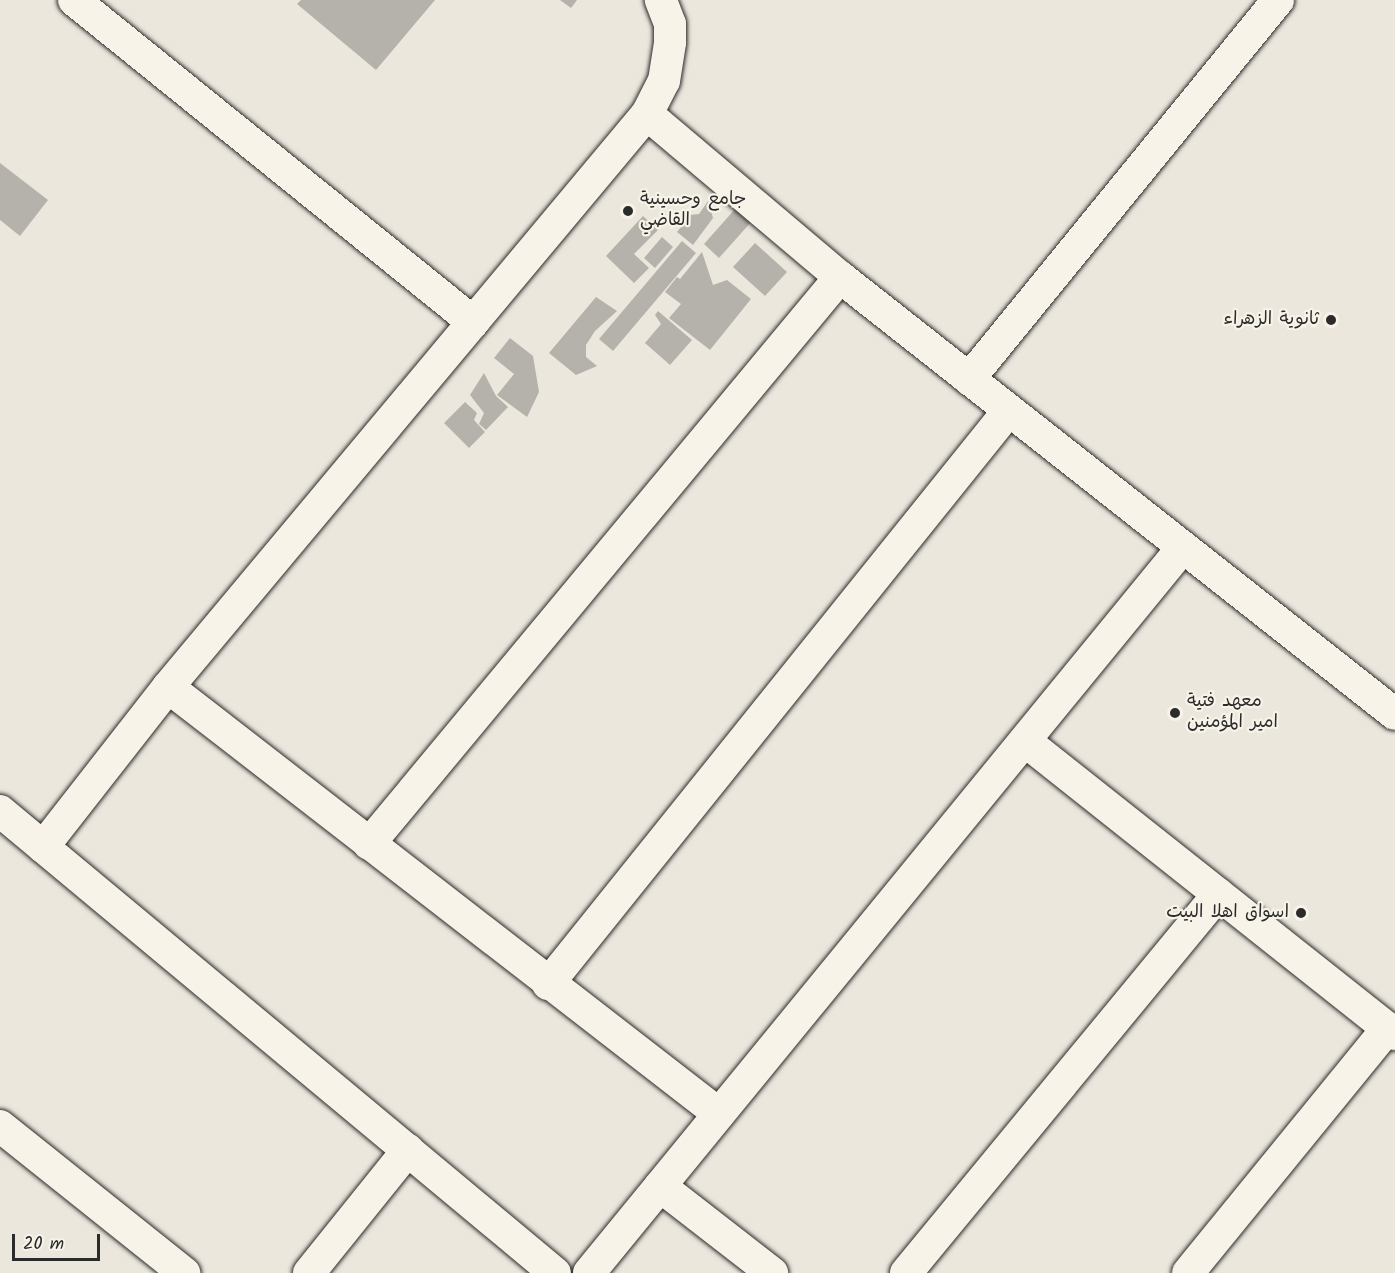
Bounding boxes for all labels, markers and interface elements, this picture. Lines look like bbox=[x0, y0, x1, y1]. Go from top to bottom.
place label: جامع وحسينية القاضي bbox=[640, 190, 746, 232]
marker: جامع وحسينية القاضي bbox=[621, 204, 635, 218]
place label: ثانوية الزهراء bbox=[1224, 309, 1319, 331]
marker: ثانوية الزهراء bbox=[1324, 313, 1338, 327]
place label: معهد فتية امير المؤمنين bbox=[1187, 692, 1278, 734]
marker: معهد فتية امير المؤمنين bbox=[1168, 706, 1182, 720]
place label: اسواق اهلا البيت bbox=[1166, 902, 1289, 924]
marker: اسواق اهلا البيت bbox=[1294, 906, 1308, 920]
scale bar bbox=[15, 1222, 104, 1260]
text: 20 m bbox=[23, 1230, 64, 1259]

